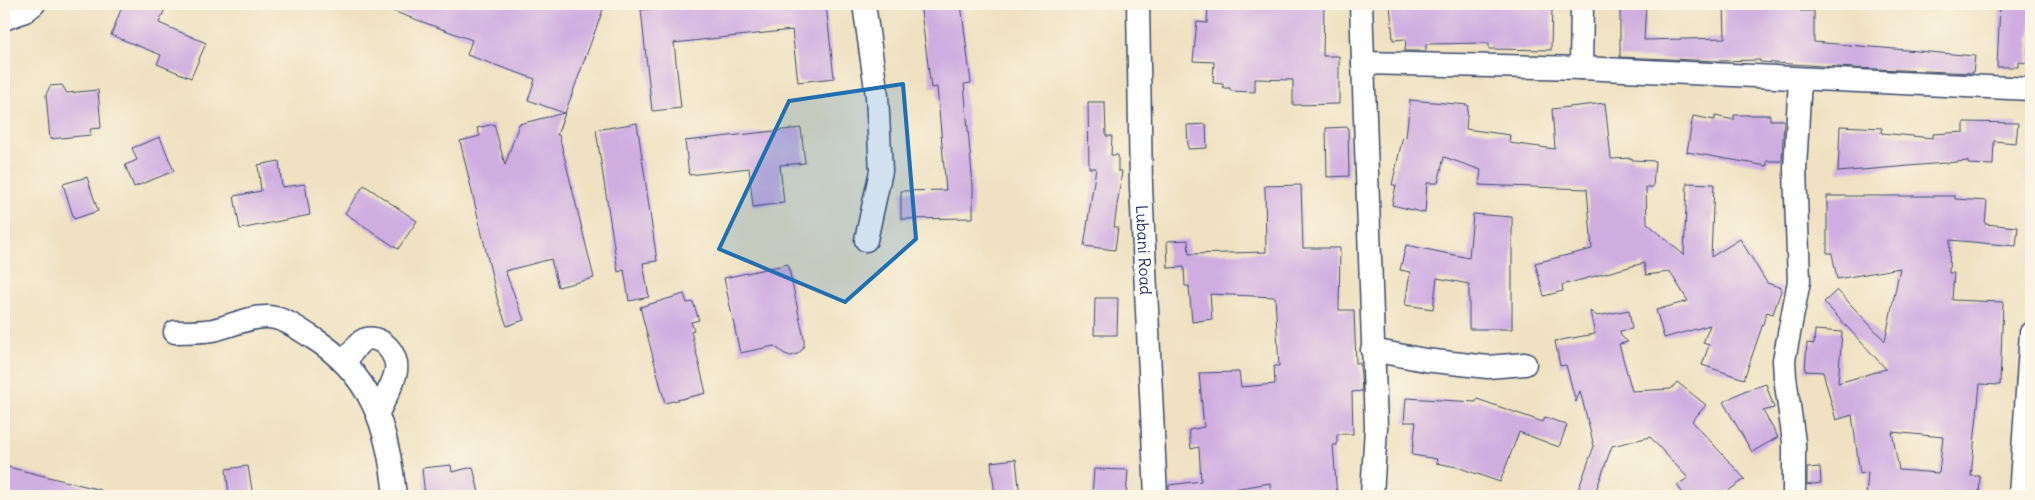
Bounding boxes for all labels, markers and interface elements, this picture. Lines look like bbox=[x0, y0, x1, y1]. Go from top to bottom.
street label: Lubani Road bbox=[1132, 204, 1156, 295]

